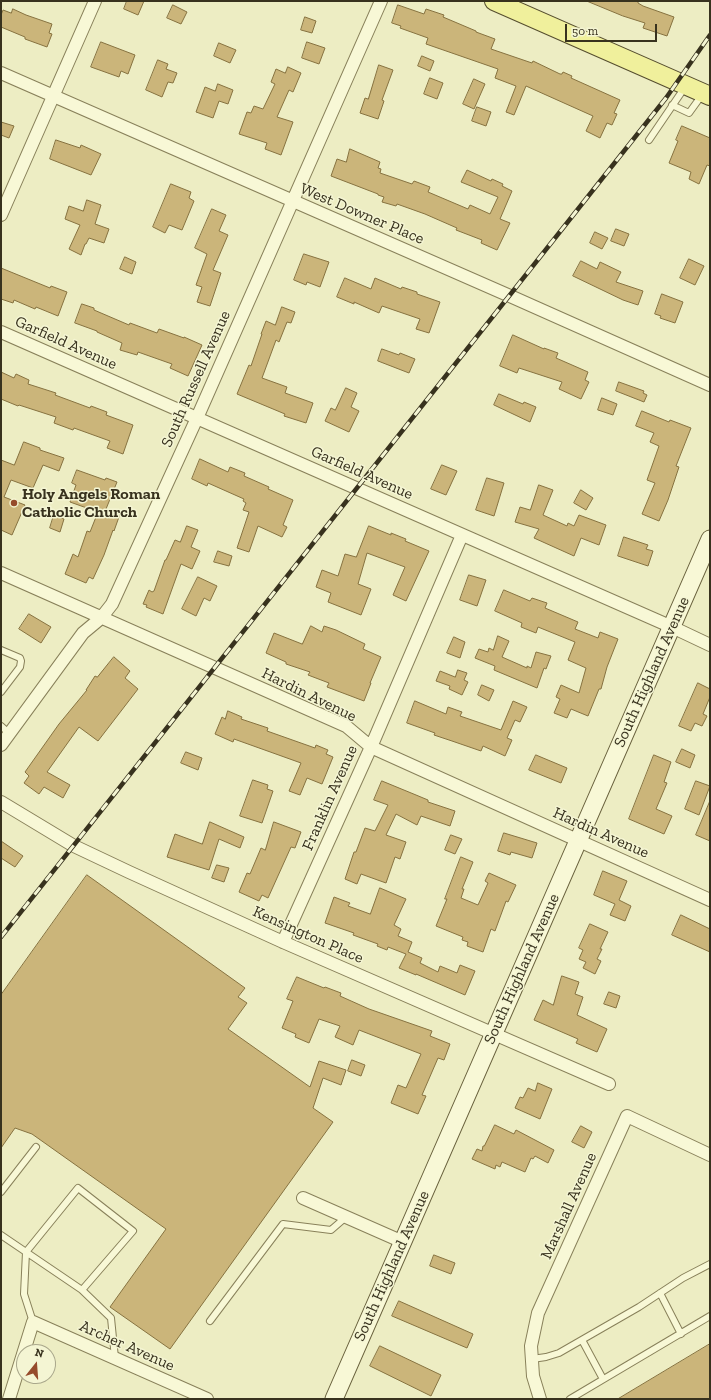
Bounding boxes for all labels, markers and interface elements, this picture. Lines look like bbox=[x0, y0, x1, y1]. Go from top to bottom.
scale bar bbox=[567, 16, 659, 42]
text: 50 m bbox=[572, 24, 598, 38]
street label: West Downer Place bbox=[297, 179, 427, 249]
street label: South Russell Avenue bbox=[157, 308, 235, 450]
street label: Garfield Avenue bbox=[12, 312, 120, 374]
street label: Garfield Avenue bbox=[308, 442, 416, 504]
place label: Holy Angels Roman Catholic Church bbox=[22, 484, 160, 522]
marker: Holy Angels Roman Catholic Church bbox=[9, 498, 19, 508]
street label: South Highland Avenue bbox=[610, 594, 694, 750]
street label: Hardin Avenue bbox=[258, 664, 360, 726]
street label: Franklin Avenue bbox=[298, 742, 362, 854]
street label: Hardin Avenue bbox=[550, 803, 652, 863]
street label: South Highland Avenue bbox=[480, 891, 564, 1047]
street label: Kensington Place bbox=[250, 902, 366, 968]
street label: Marshall Avenue bbox=[537, 1150, 601, 1262]
street label: South Highland Avenue bbox=[350, 1188, 434, 1344]
street label: Archer Avenue bbox=[77, 1316, 177, 1376]
north arrow bbox=[16, 1344, 56, 1384]
text: N bbox=[33, 1346, 45, 1360]

